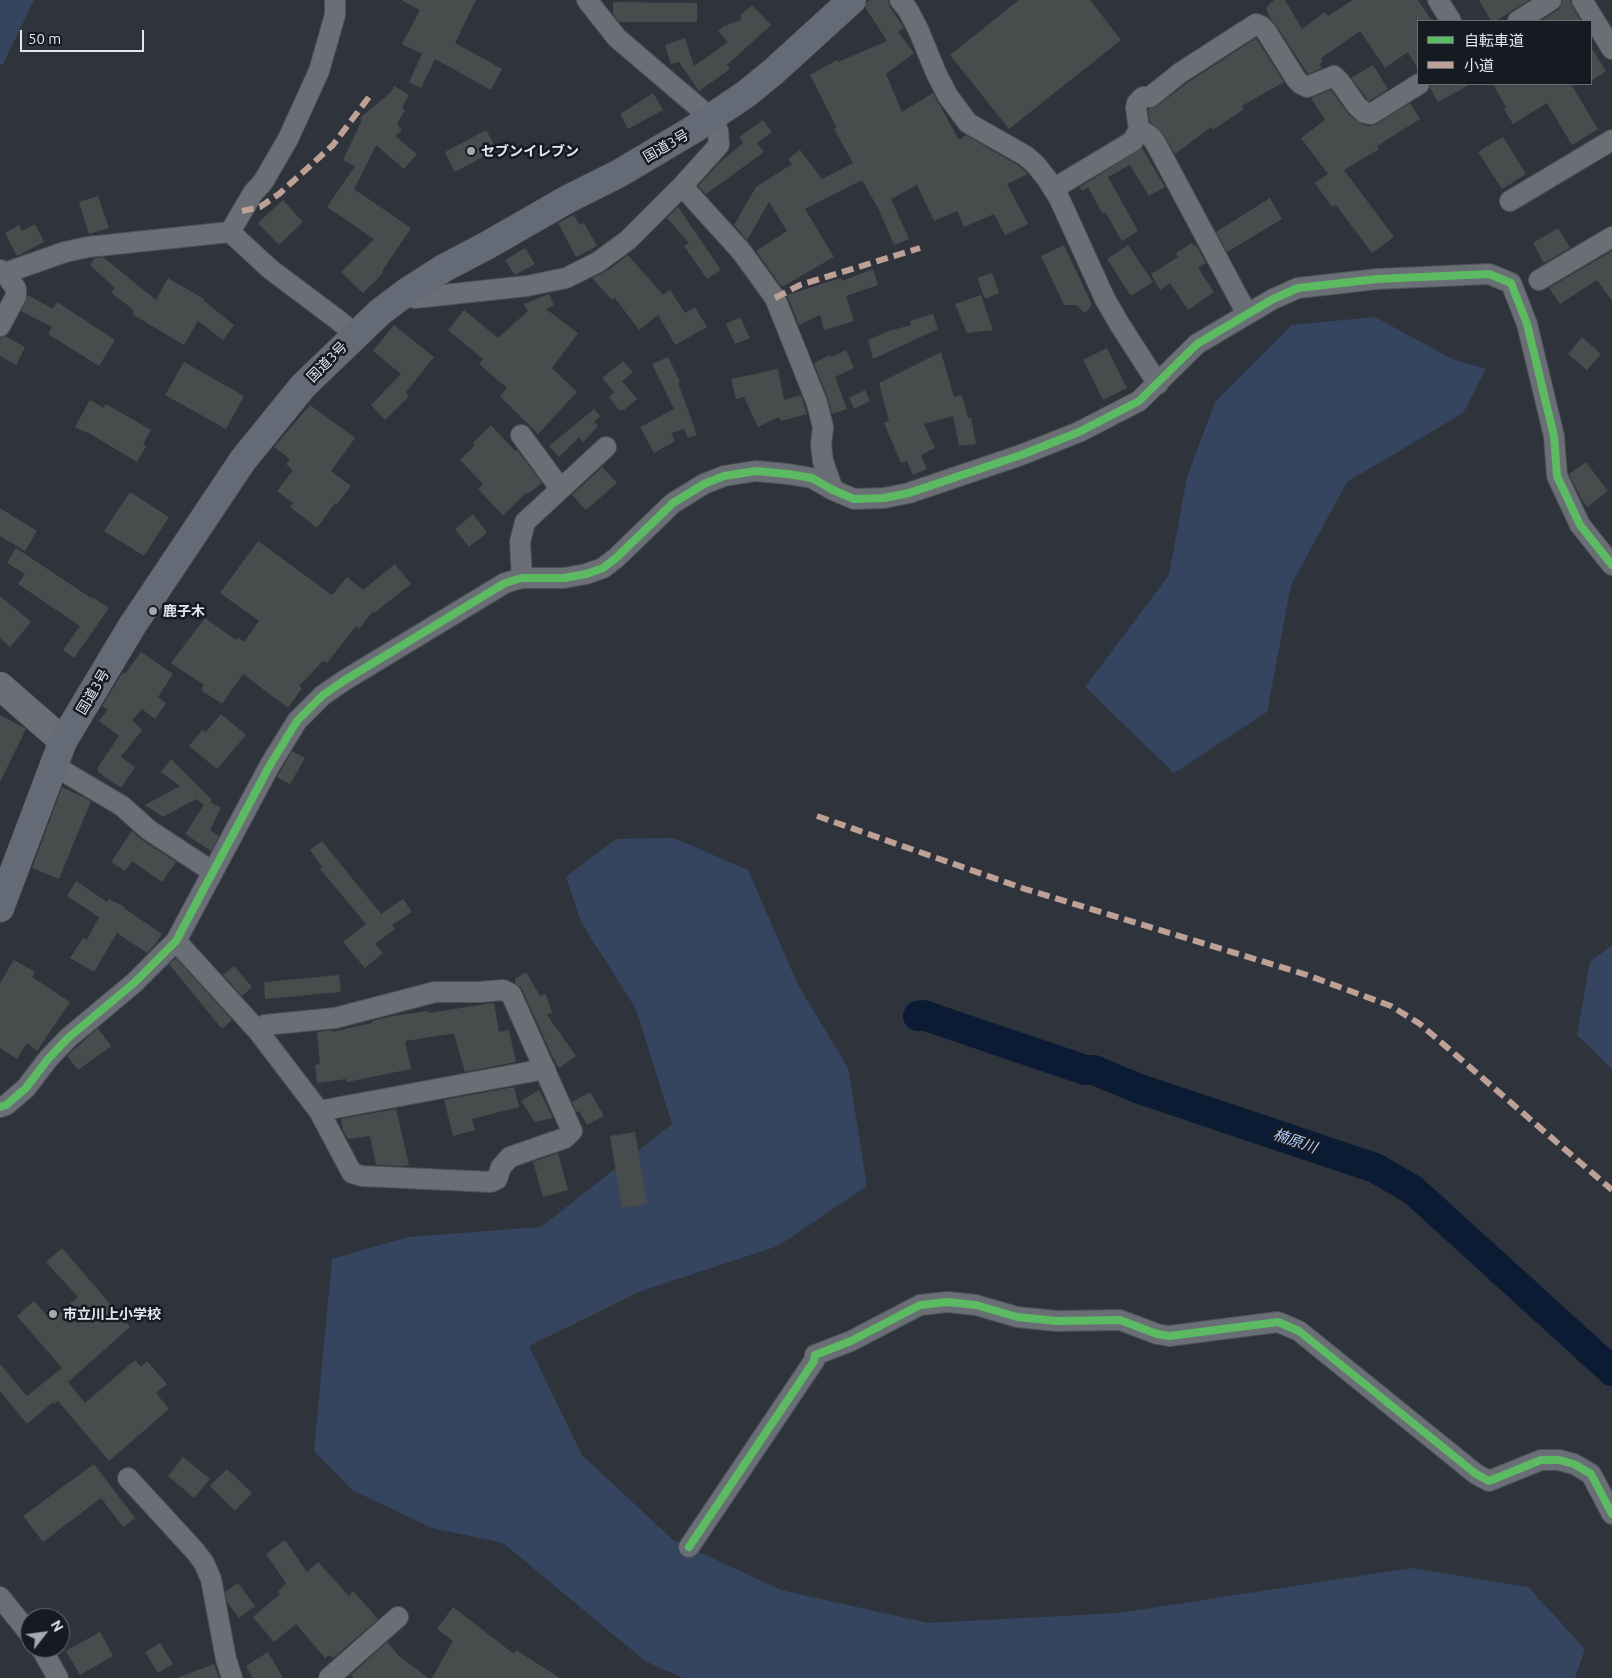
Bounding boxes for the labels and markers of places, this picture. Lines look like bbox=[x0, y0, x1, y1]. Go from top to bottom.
place label: セブンイレブン bbox=[481, 143, 579, 159]
marker: セブンイレブン bbox=[465, 145, 477, 157]
place label: 鹿子木 bbox=[163, 603, 205, 619]
marker: 鹿子木 bbox=[147, 605, 159, 617]
place label: 市立川上小学校 bbox=[63, 1306, 161, 1322]
marker: 市立川上小学校 bbox=[47, 1308, 59, 1320]

